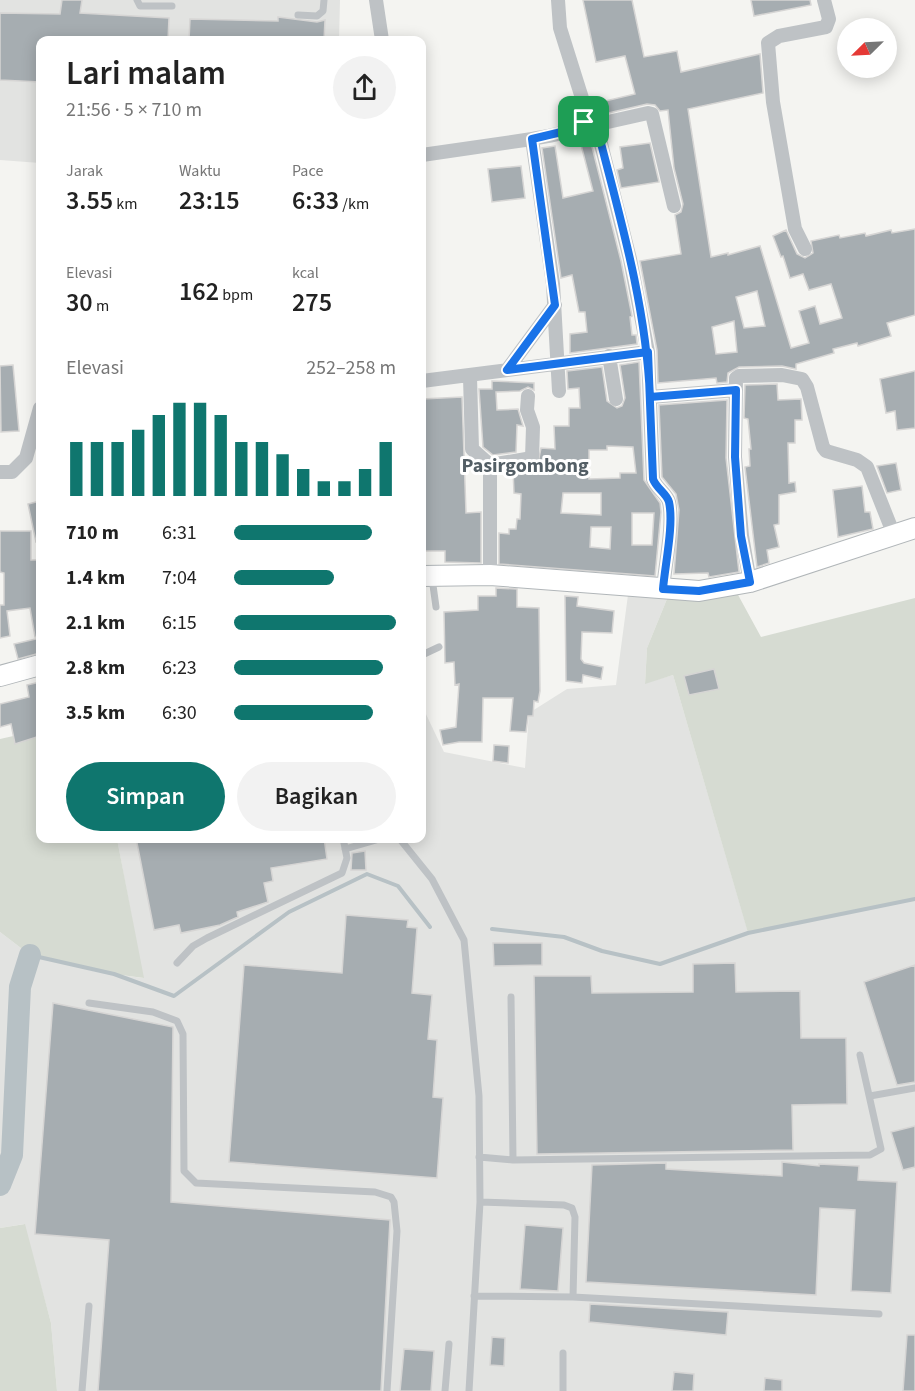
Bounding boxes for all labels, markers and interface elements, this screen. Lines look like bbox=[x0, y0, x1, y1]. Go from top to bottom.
north arrow bbox=[837, 18, 897, 78]
map controls bbox=[837, 18, 897, 78]
text: Lari malam bbox=[66, 50, 226, 97]
button: share bbox=[333, 56, 396, 119]
text: 21:56 · 5 × 710 m bbox=[66, 96, 202, 124]
pin bbox=[558, 96, 609, 147]
icon: arrive bbox=[567, 105, 600, 138]
text: Jarak bbox=[66, 160, 103, 182]
text: Waktu bbox=[179, 160, 221, 182]
text: Pace bbox=[292, 160, 323, 182]
text: 3.55 bbox=[66, 182, 113, 219]
text: 23:15 bbox=[179, 182, 240, 219]
text: 6:33 bbox=[292, 182, 339, 219]
text: km bbox=[113, 193, 138, 215]
text: /km bbox=[339, 193, 369, 215]
text: Elevasi bbox=[66, 262, 112, 284]
text: kcal bbox=[292, 262, 319, 284]
text: 162 bbox=[179, 273, 219, 310]
text: 30 bbox=[66, 284, 93, 321]
text: bpm bbox=[219, 284, 253, 306]
text: 275 bbox=[292, 284, 332, 321]
text: m bbox=[93, 295, 109, 317]
text: Elevasi bbox=[66, 354, 124, 382]
text: 252–258 m bbox=[306, 354, 396, 382]
district label: Pasirgombong bbox=[461, 452, 589, 480]
text: 710 m bbox=[66, 519, 119, 547]
text: 6:31 bbox=[162, 519, 197, 547]
text: 1.4 km bbox=[66, 564, 125, 592]
text: 7:04 bbox=[162, 564, 197, 592]
text: 2.1 km bbox=[66, 609, 125, 637]
text: 6:15 bbox=[162, 609, 197, 637]
text: 2.8 km bbox=[66, 654, 125, 682]
text: 6:23 bbox=[162, 654, 197, 682]
text: 3.5 km bbox=[66, 699, 125, 727]
text: 6:30 bbox=[162, 699, 197, 727]
button: Simpan bbox=[66, 762, 225, 831]
button: Bagikan bbox=[237, 762, 396, 831]

